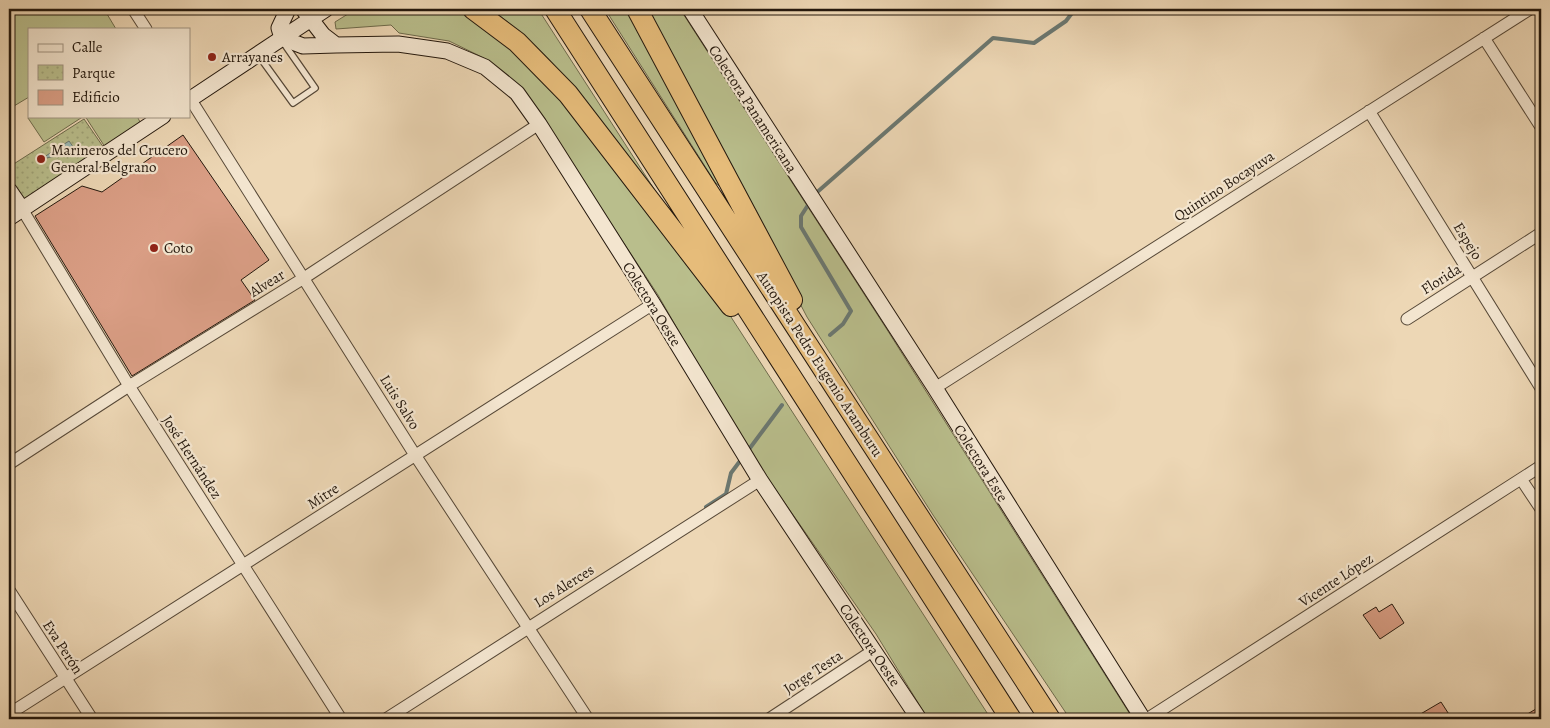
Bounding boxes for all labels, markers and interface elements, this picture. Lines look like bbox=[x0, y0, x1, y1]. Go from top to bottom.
legend bbox=[28, 28, 190, 118]
text: Calle bbox=[72, 37, 103, 57]
street label: Colectora Panamericana bbox=[704, 41, 802, 177]
place label: Arrayanes bbox=[221, 47, 283, 67]
marker: Arrayanes bbox=[206, 51, 218, 63]
text: Parque bbox=[72, 63, 115, 83]
text: Edificio bbox=[72, 87, 120, 107]
place label: Marineros del Crucero General Belgrano bbox=[51, 140, 188, 177]
street label: Quintino Bocayuva bbox=[1170, 146, 1278, 226]
marker: Marineros del Crucero General Belgrano bbox=[35, 153, 47, 165]
street label: Espejo bbox=[1449, 218, 1487, 264]
place label: Coto bbox=[164, 238, 193, 258]
marker: Coto bbox=[148, 242, 160, 254]
street label: Colectora Oeste bbox=[618, 258, 686, 350]
street label: Florida bbox=[1417, 259, 1465, 299]
street label: Alvear bbox=[245, 264, 289, 302]
street label: Autopista Pedro Eugenio Aramburu bbox=[752, 267, 888, 461]
street label: Luis Salvo bbox=[375, 371, 425, 433]
street label: José Hernández bbox=[157, 411, 227, 503]
street label: Colectora Este bbox=[949, 420, 1013, 506]
street label: Mitre bbox=[303, 478, 343, 514]
street label: Vicente López bbox=[1294, 548, 1377, 612]
street label: Los Alerces bbox=[530, 560, 598, 612]
street label: Colectora Oeste bbox=[835, 600, 905, 691]
street label: Eva Perón bbox=[38, 616, 88, 678]
street label: Jorge Testa bbox=[780, 645, 846, 699]

